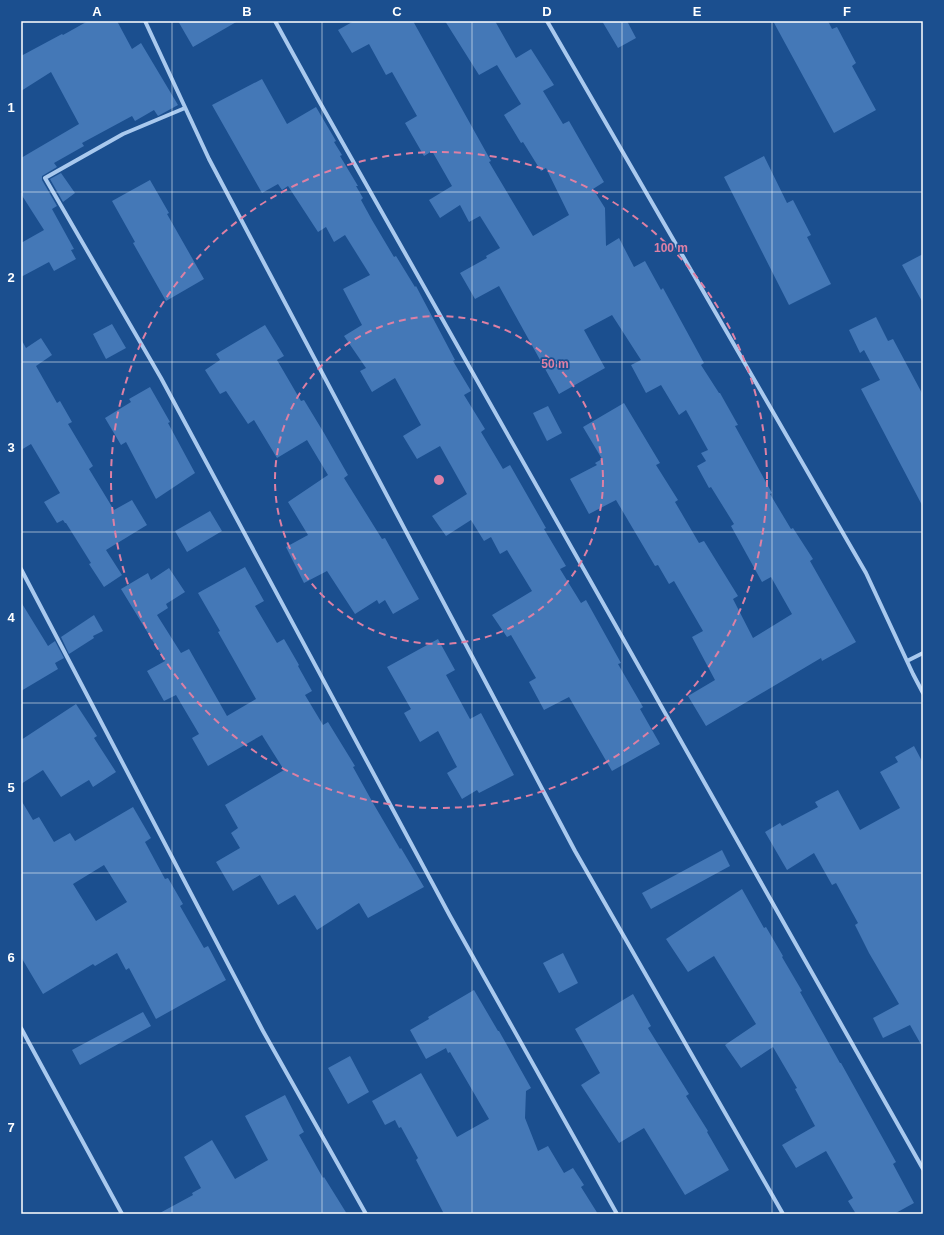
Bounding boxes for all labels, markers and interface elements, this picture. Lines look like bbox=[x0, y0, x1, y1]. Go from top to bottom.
text: A bbox=[92, 4, 102, 19]
text: B bbox=[242, 4, 252, 19]
text: C bbox=[392, 4, 402, 19]
text: D bbox=[542, 4, 552, 19]
text: E bbox=[693, 4, 702, 19]
text: F bbox=[843, 4, 851, 19]
text: 1 bbox=[7, 100, 15, 115]
text: 100 m bbox=[654, 241, 688, 255]
text: 2 bbox=[7, 270, 15, 285]
text: 50 m bbox=[541, 357, 569, 371]
text: 3 bbox=[7, 440, 15, 455]
centre of rings bbox=[432, 473, 446, 487]
text: 4 bbox=[7, 610, 15, 625]
text: 5 bbox=[7, 780, 15, 795]
text: 6 bbox=[7, 950, 15, 965]
text: 7 bbox=[7, 1120, 15, 1135]

